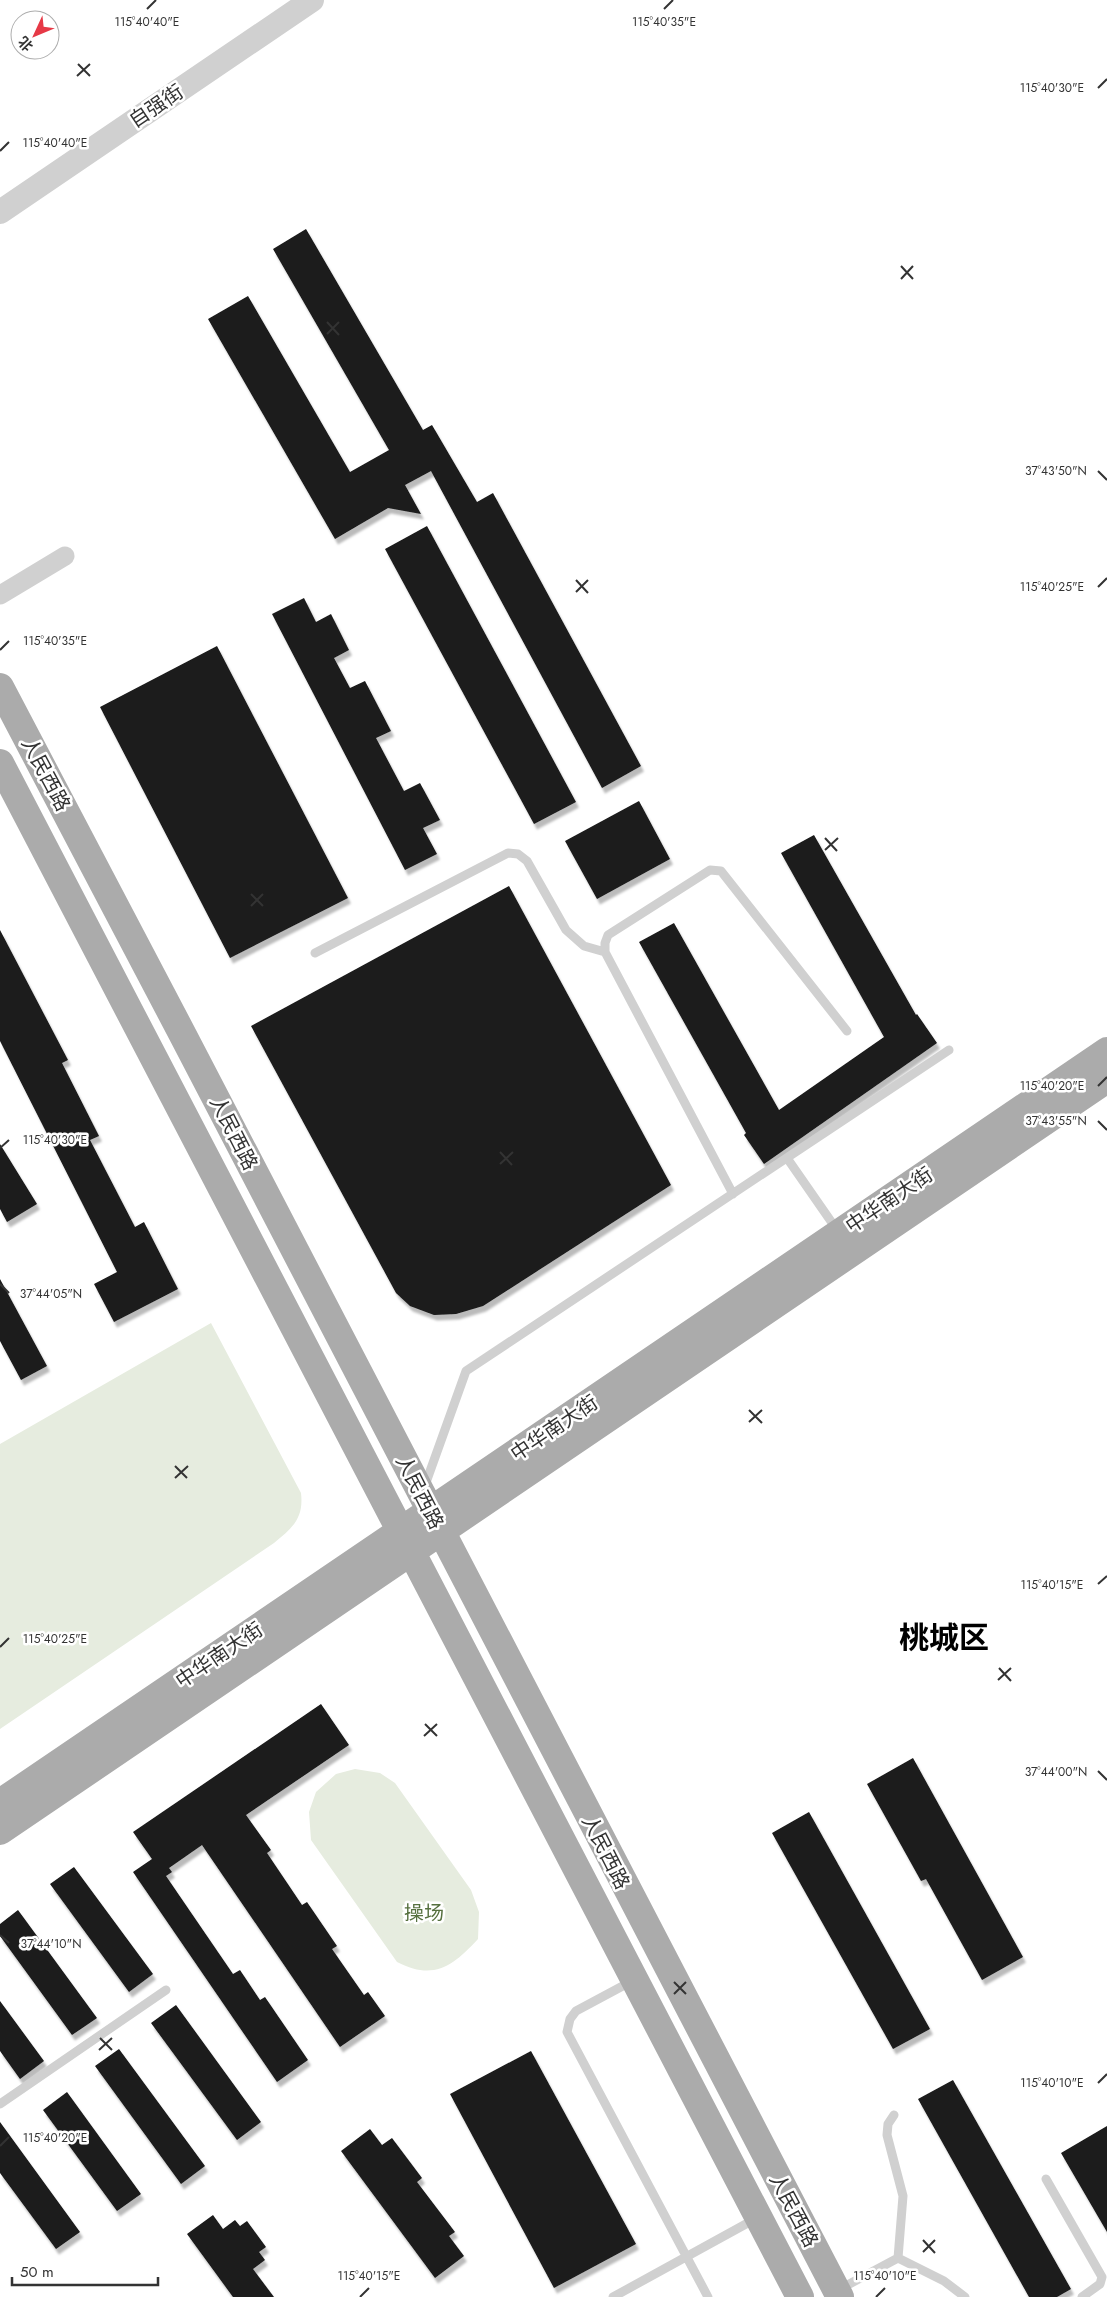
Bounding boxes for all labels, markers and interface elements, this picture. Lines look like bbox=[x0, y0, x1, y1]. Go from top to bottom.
north arrow bbox=[10, 10, 60, 60]
text: 115°40'40"E bbox=[115, 13, 179, 31]
text: 115°40'35"E bbox=[632, 13, 696, 31]
text: 北 bbox=[14, 32, 38, 56]
street label: 自强街 bbox=[123, 78, 189, 135]
text: 115°40'30"E bbox=[1020, 79, 1084, 97]
text: 115°40'40"E bbox=[23, 134, 87, 152]
text: 37°43'50"N bbox=[1025, 462, 1087, 480]
text: 115°40'25"E bbox=[1020, 578, 1084, 596]
text: 115°40'35"E bbox=[23, 632, 87, 650]
street label: 人民西路 bbox=[14, 732, 77, 816]
text: 115°40'20"E bbox=[1020, 1077, 1084, 1095]
street label: 人民西路 bbox=[202, 1091, 265, 1175]
text: 37°43'55"N bbox=[1025, 1112, 1087, 1130]
text: 115°40'30"E bbox=[23, 1131, 87, 1149]
street label: 中华南大街 bbox=[840, 1160, 939, 1240]
text: 37°44'05"N bbox=[20, 1285, 82, 1303]
street label: 中华南大街 bbox=[505, 1388, 604, 1468]
street label: 人民西路 bbox=[388, 1450, 451, 1534]
text: 115°40'15"E bbox=[1021, 1576, 1083, 1594]
street label: 中华南大街 bbox=[170, 1615, 269, 1695]
district label: 桃城区 bbox=[899, 1616, 989, 1659]
text: 115°40'25"E bbox=[23, 1630, 87, 1648]
text: 37°44'00"N bbox=[1025, 1763, 1087, 1781]
street label: 人民西路 bbox=[574, 1810, 637, 1894]
park label: 操场 bbox=[404, 1899, 444, 1928]
text: 37°44'10"N bbox=[21, 1935, 81, 1953]
text: 115°40'10"E bbox=[1020, 2074, 1084, 2092]
text: 115°40'20"E bbox=[23, 2129, 87, 2147]
street label: 人民西路 bbox=[762, 2168, 825, 2252]
scale bar bbox=[12, 2254, 159, 2286]
text: 50 m bbox=[20, 2261, 54, 2283]
text: 115°40'15"E bbox=[338, 2267, 400, 2285]
text: 115°40'10"E bbox=[853, 2267, 917, 2285]

